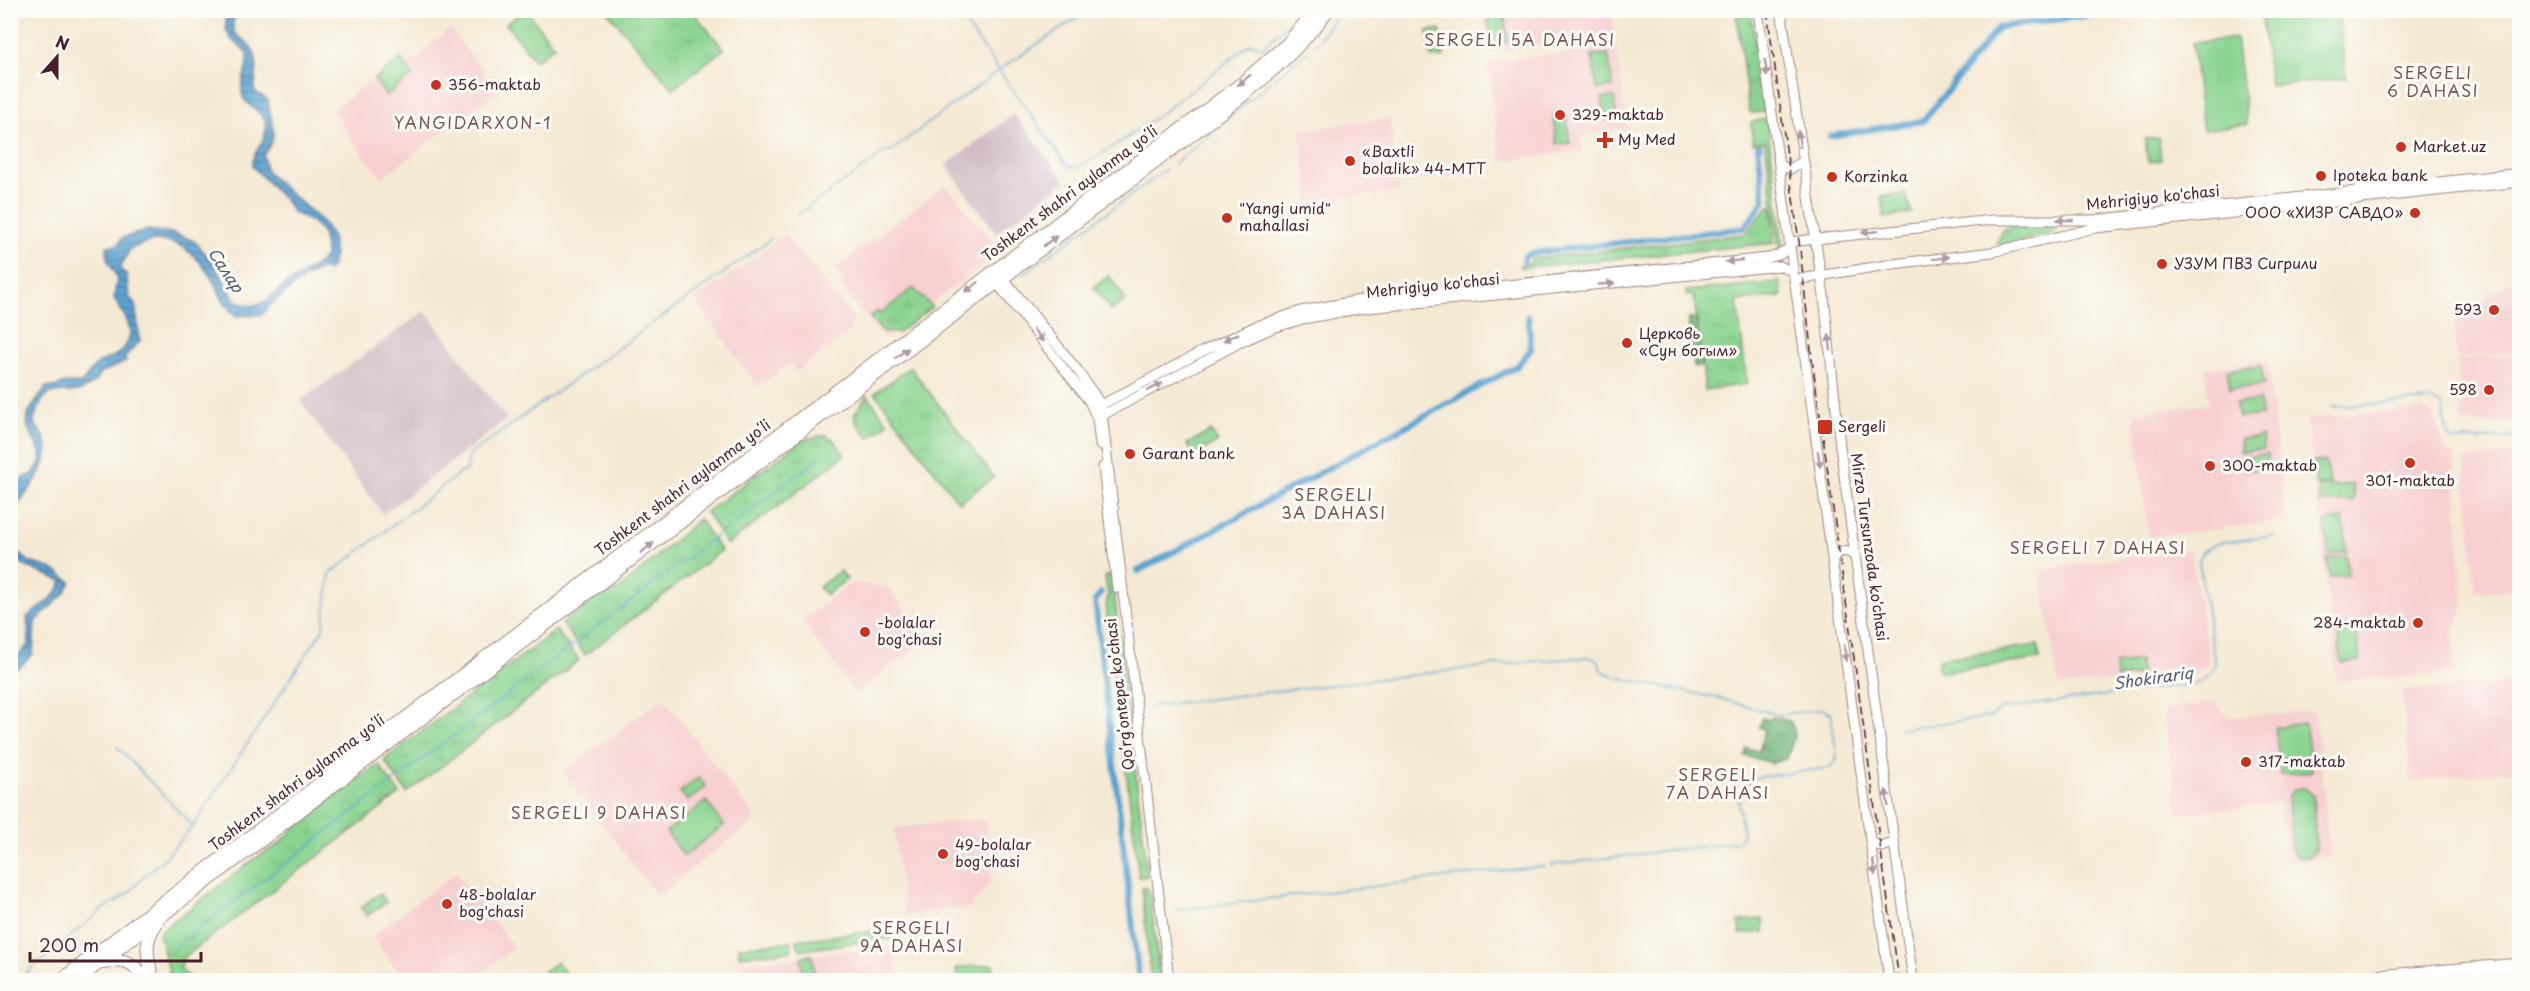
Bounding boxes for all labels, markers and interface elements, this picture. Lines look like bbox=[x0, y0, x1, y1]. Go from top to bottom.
north arrow bbox=[27, 27, 87, 87]
district label: SERGELI 5A DAHASI bbox=[1424, 27, 1616, 51]
text: N bbox=[53, 29, 73, 56]
one-way arrow bbox=[1762, 59, 1771, 78]
district label: SERGELI 6 DAHASI bbox=[2387, 60, 2479, 102]
place label: 356-maktab bbox=[448, 72, 541, 95]
one-way arrow bbox=[1236, 74, 1252, 87]
marker: 356-maktab bbox=[429, 78, 443, 92]
place label: 329-maktab bbox=[1572, 102, 1664, 125]
marker: 329-maktab bbox=[1553, 108, 1567, 122]
district label: YANGIDARXON-1 bbox=[394, 110, 552, 134]
street label: Toshkent shahri aylanma yoʻli bbox=[976, 119, 1162, 267]
place label: My Med bbox=[1618, 127, 1676, 150]
one-way arrow bbox=[1795, 130, 1804, 149]
marker: My Med bbox=[1596, 131, 1614, 149]
place label: Market.uz bbox=[2413, 134, 2486, 157]
place label: «Baxtli bolalik» 44-MTT bbox=[1362, 139, 1487, 179]
marker: Market.uz bbox=[2394, 140, 2408, 154]
marker: «Baxtli bolalik» 44-MTT bbox=[1343, 154, 1357, 168]
place label: Ipoteka bank bbox=[2333, 163, 2428, 186]
place label: Korzinka bbox=[1844, 164, 1909, 187]
marker: Ipoteka bank bbox=[2314, 169, 2328, 183]
marker: Korzinka bbox=[1825, 170, 1839, 184]
street label: Mehrigiyo ko'chasi bbox=[2085, 178, 2221, 215]
place label: "Yangi umid" mahallasi bbox=[1239, 196, 1331, 236]
place label: ООО «ХИЗР САВДО» bbox=[2245, 200, 2403, 223]
marker: ООО «ХИЗР САВДО» bbox=[2408, 206, 2422, 220]
marker: "Yangi umid" mahallasi bbox=[1220, 211, 1234, 225]
one-way arrow bbox=[2055, 216, 2074, 225]
one-way arrow bbox=[1861, 227, 1880, 237]
one-way arrow bbox=[1043, 236, 1058, 248]
water label: Салар bbox=[203, 242, 251, 298]
place label: УЗУМ ПВЗ Сигрили bbox=[2174, 251, 2318, 274]
one-way arrow bbox=[1931, 254, 1950, 263]
one-way arrow bbox=[1725, 257, 1744, 266]
marker: УЗУМ ПВЗ Сигрили bbox=[2155, 257, 2169, 271]
street label: Mehrigiyo ko'chasi bbox=[1365, 266, 1501, 303]
one-way arrow bbox=[1596, 279, 1615, 289]
one-way arrow bbox=[964, 281, 980, 293]
place label: 593 bbox=[2454, 297, 2482, 320]
marker: 593 bbox=[2487, 303, 2501, 317]
place label: Церковь «Сун богым» bbox=[1639, 321, 1738, 361]
one-way arrow bbox=[1031, 328, 1043, 343]
one-way arrow bbox=[1222, 332, 1239, 342]
one-way arrow bbox=[1825, 333, 1834, 352]
marker: Церковь «Сун богым» bbox=[1620, 336, 1634, 350]
one-way arrow bbox=[895, 348, 910, 360]
place label: 598 bbox=[2449, 377, 2477, 400]
one-way arrow bbox=[1146, 382, 1163, 392]
marker: 598 bbox=[2482, 383, 2496, 397]
street label: Toshkent shahri aylanma yoʻli bbox=[589, 413, 775, 561]
place label: Sergeli bbox=[1838, 414, 1886, 437]
marker: Sergeli bbox=[1816, 418, 1834, 436]
place label: Garant bank bbox=[1142, 441, 1235, 464]
marker: Garant bank bbox=[1123, 447, 1137, 461]
one-way arrow bbox=[1814, 450, 1823, 469]
street label: Mirzo Tursunzoda ko'chasi bbox=[1846, 451, 1895, 642]
place label: 300-maktab bbox=[2222, 453, 2317, 476]
marker: 301-maktab bbox=[2403, 456, 2417, 470]
marker: 300-maktab bbox=[2203, 459, 2217, 473]
place label: 301-maktab bbox=[2365, 468, 2455, 491]
district label: SERGELI 3A DAHASI bbox=[1281, 482, 1387, 524]
district label: SERGELI 7 DAHASI bbox=[2010, 535, 2186, 559]
one-way arrow bbox=[639, 541, 655, 554]
place label: -bolalar bog'chasi bbox=[877, 610, 942, 650]
place label: 284-maktab bbox=[2313, 610, 2406, 633]
marker: 284-maktab bbox=[2411, 616, 2425, 630]
street label: Qoʻrgʻontepa koʻchasi bbox=[1098, 617, 1139, 772]
marker: -bolalar bog'chasi bbox=[858, 625, 872, 639]
one-way arrow bbox=[1840, 643, 1850, 662]
water label: Shokirariq bbox=[2112, 659, 2196, 694]
street label: Toshkent shahri aylanma yoʻli bbox=[203, 708, 389, 856]
place label: 317-maktab bbox=[2258, 749, 2345, 772]
marker: 317-maktab bbox=[2239, 755, 2253, 769]
district label: SERGELI 7A DAHASI bbox=[1666, 762, 1770, 804]
one-way arrow bbox=[1882, 788, 1891, 807]
district label: SERGELI 9 DAHASI bbox=[511, 800, 687, 824]
place label: 49-bolalar bog'chasi bbox=[955, 832, 1032, 872]
marker: 49-bolalar bog'chasi bbox=[936, 847, 950, 861]
one-way arrow bbox=[1870, 857, 1879, 876]
place label: 48-bolalar bog'chasi bbox=[459, 882, 537, 922]
marker: 48-bolalar bog'chasi bbox=[440, 897, 454, 911]
district label: SERGELI 9A DAHASI bbox=[860, 915, 964, 957]
scale bar bbox=[30, 925, 201, 963]
text: 200 m bbox=[39, 931, 99, 958]

